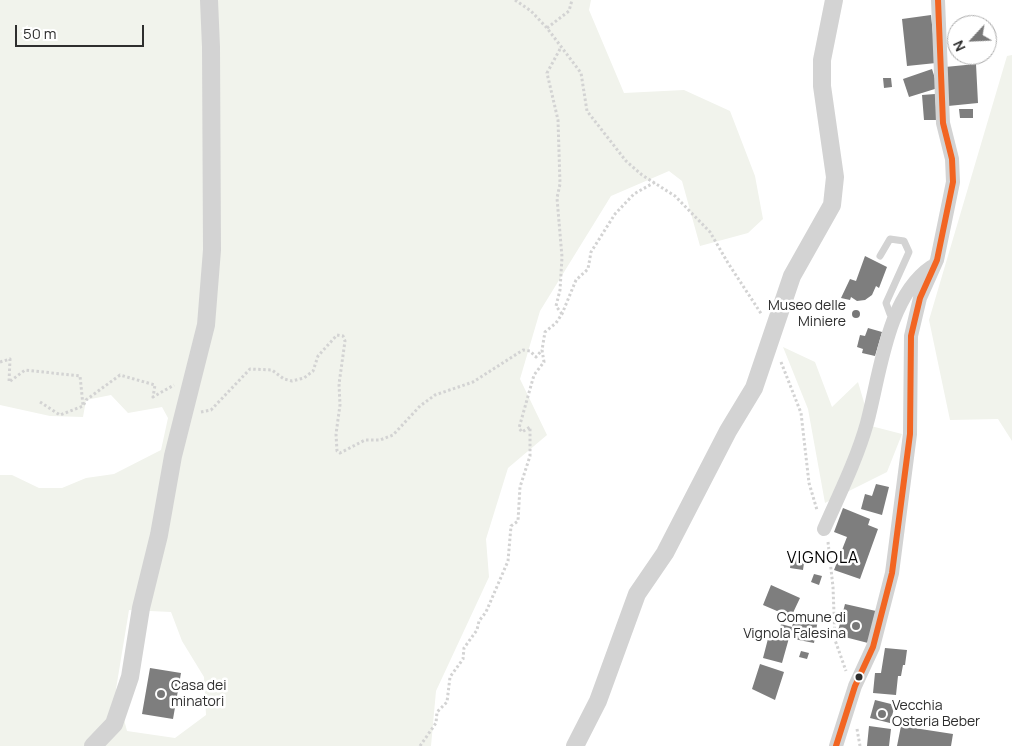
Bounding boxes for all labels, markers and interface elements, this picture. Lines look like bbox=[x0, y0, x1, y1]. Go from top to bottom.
scale bar bbox=[18, 15, 146, 47]
north arrow bbox=[947, 15, 997, 65]
text: 50 m bbox=[23, 23, 57, 44]
text: N bbox=[948, 38, 970, 55]
place label: Museo delle Miniere bbox=[768, 298, 846, 331]
marker: Museo delle Miniere bbox=[850, 308, 862, 320]
district label: VIGNOLA bbox=[786, 549, 860, 569]
place label: Comune di Vignola Falesina bbox=[743, 610, 846, 642]
marker: Comune di Vignola Falesina bbox=[850, 620, 862, 632]
unlabelled marker bbox=[854, 672, 864, 682]
place label: Casa dei minatori bbox=[171, 678, 226, 710]
marker: Casa dei minatori bbox=[155, 688, 167, 700]
place label: Vecchia Osteria Beber bbox=[892, 698, 980, 730]
marker: Vecchia Osteria Beber bbox=[876, 708, 888, 720]

